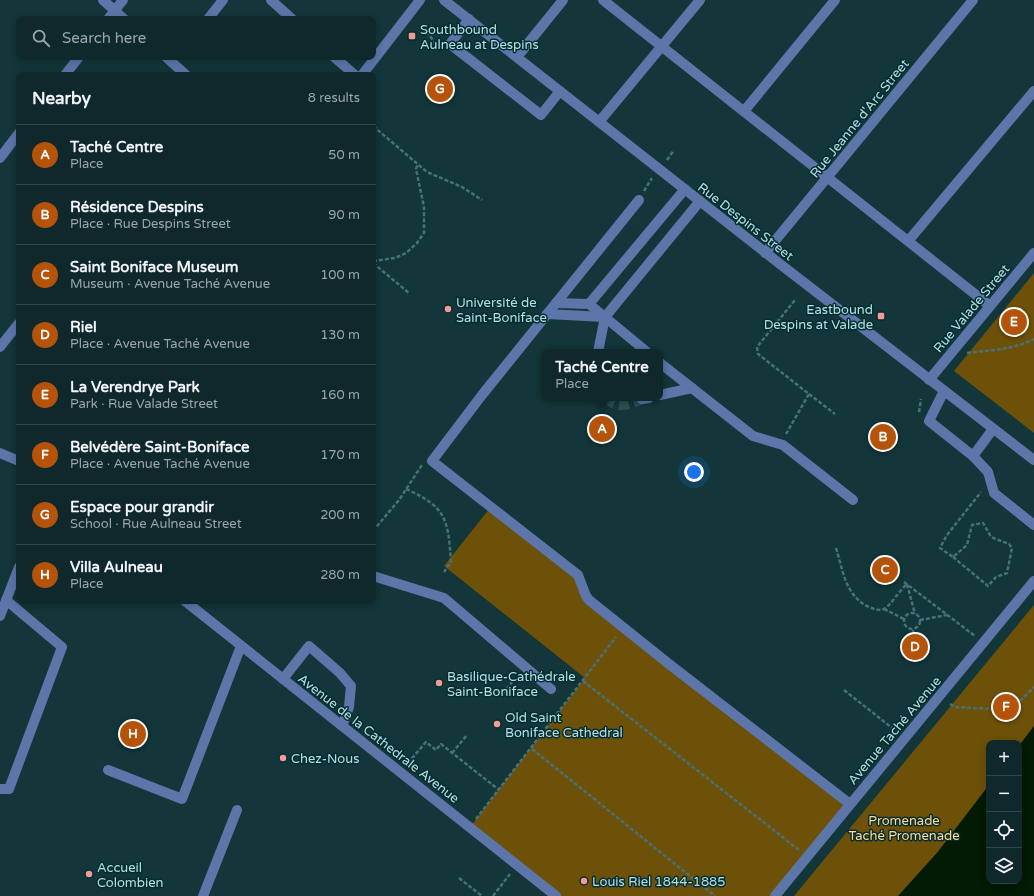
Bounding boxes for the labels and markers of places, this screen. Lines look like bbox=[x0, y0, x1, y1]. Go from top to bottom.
place label: Southbound Aulneau at Despins bbox=[420, 22, 539, 53]
marker: Southbound Aulneau at Despins bbox=[407, 31, 417, 41]
pin: G bbox=[427, 74, 453, 104]
place label: Université de Saint-Boniface bbox=[456, 295, 547, 326]
place label: Eastbound Despins at Valade bbox=[764, 302, 873, 333]
marker: Université de Saint-Boniface bbox=[443, 304, 453, 314]
pin: E bbox=[1001, 307, 1027, 337]
marker: Eastbound Despins at Valade bbox=[876, 311, 886, 321]
pin: A bbox=[589, 414, 615, 444]
pin: B bbox=[870, 422, 896, 452]
pin: C bbox=[872, 555, 898, 585]
pin: D bbox=[902, 632, 928, 662]
place label: Basilique-Cathédrale Saint-Boniface bbox=[447, 669, 576, 700]
marker: Basilique-Cathédrale Saint-Boniface bbox=[434, 678, 444, 688]
pin: F bbox=[993, 692, 1019, 722]
place label: Old Saint Boniface Cathedral bbox=[505, 710, 623, 741]
pin: H bbox=[120, 719, 146, 749]
marker: Old Saint Boniface Cathedral bbox=[492, 719, 502, 729]
place label: Chez-Nous bbox=[291, 751, 359, 767]
marker: Chez-Nous bbox=[278, 753, 288, 763]
place label: Accueil Colombien bbox=[97, 860, 164, 891]
marker: Accueil Colombien bbox=[84, 869, 94, 879]
place label: Louis Riel 1844-1885 bbox=[592, 874, 725, 890]
marker: Louis Riel 1844-1885 bbox=[579, 876, 589, 886]

